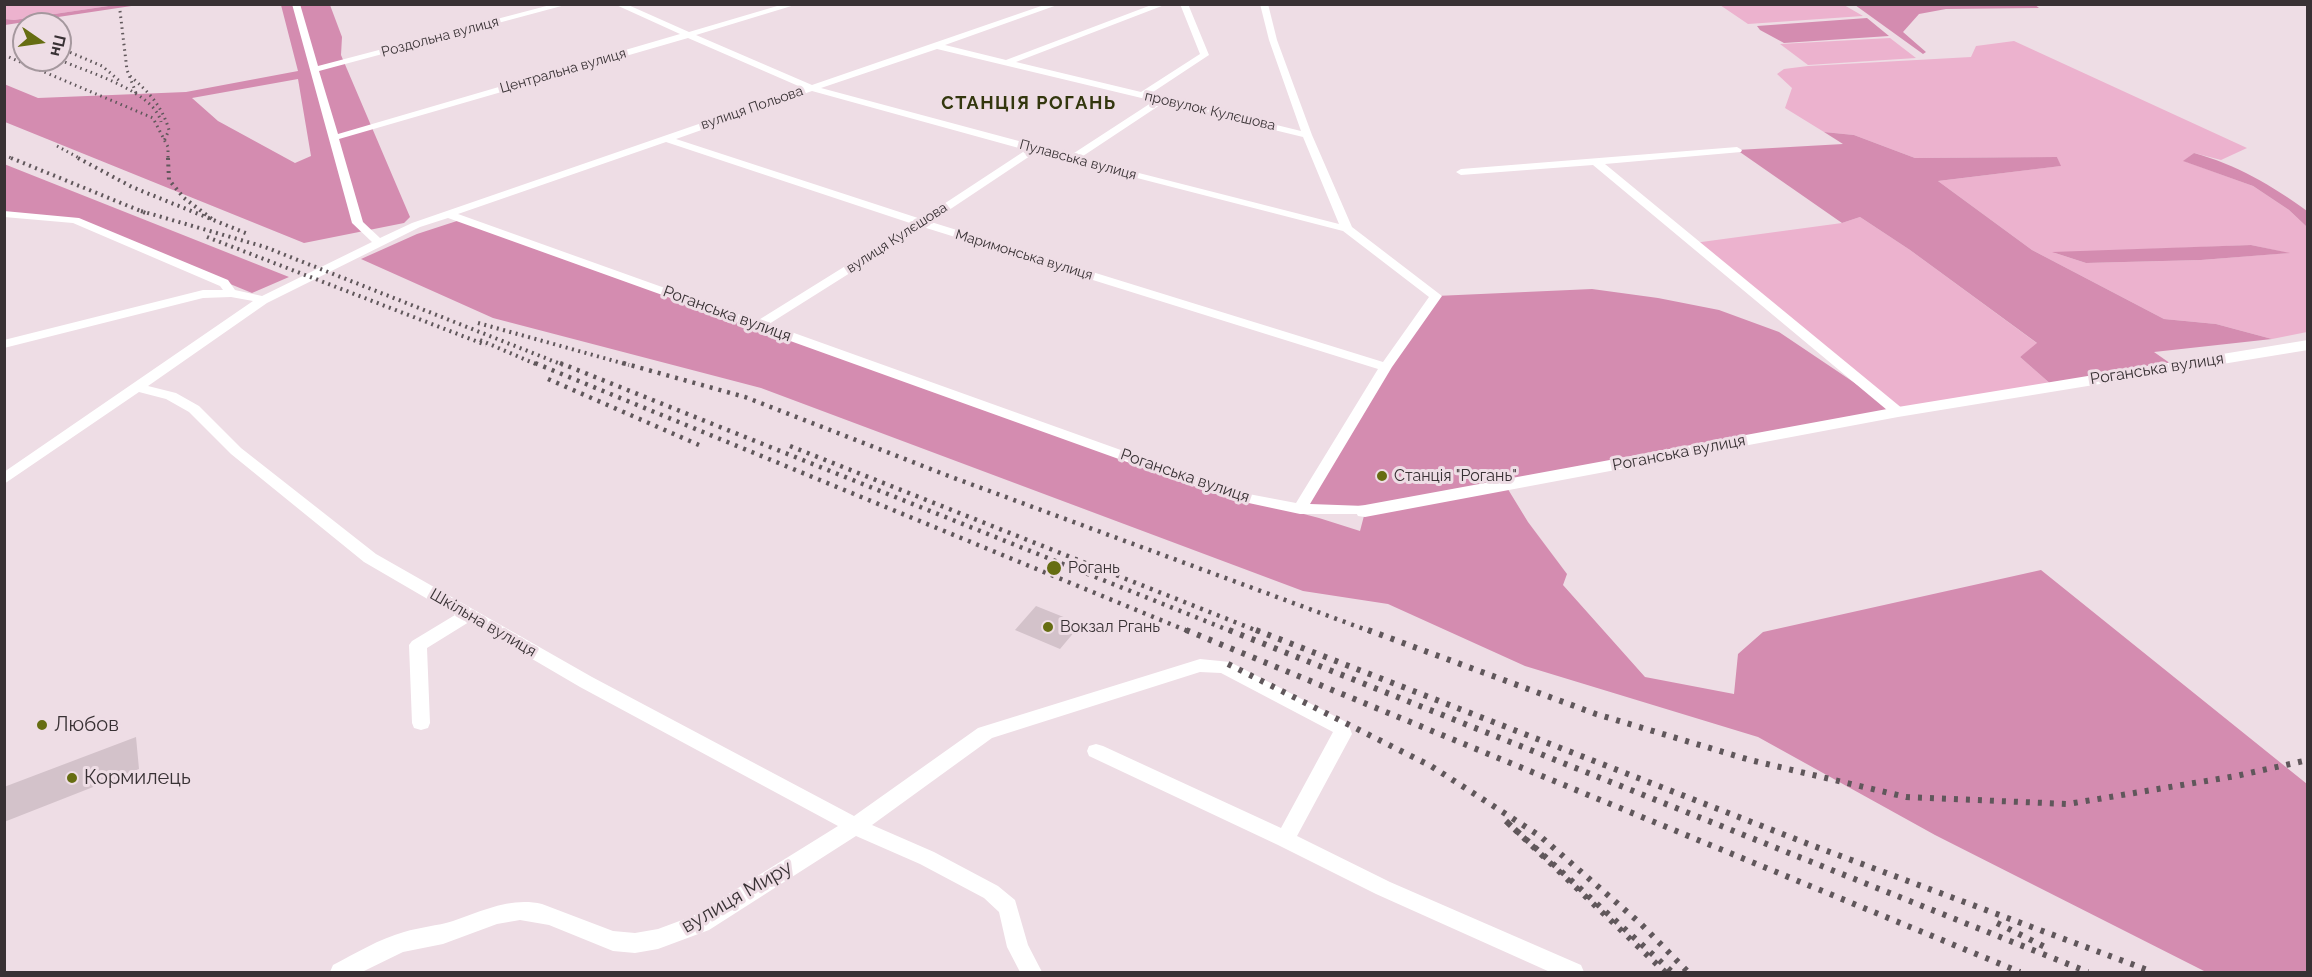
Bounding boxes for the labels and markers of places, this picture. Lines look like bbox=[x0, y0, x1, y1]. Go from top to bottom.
place label: Станція "Рогань" bbox=[1394, 466, 1517, 486]
marker: Станція "Рогань" bbox=[1375, 469, 1389, 483]
place label: Рогань bbox=[1068, 558, 1120, 578]
marker: Рогань bbox=[1045, 559, 1063, 577]
place label: Вокзал Ргань bbox=[1060, 617, 1160, 637]
marker: Вокзал Ргань bbox=[1041, 620, 1055, 634]
place label: Любов bbox=[54, 713, 119, 737]
marker: Любов bbox=[35, 718, 49, 732]
place label: Кормилець bbox=[84, 766, 191, 790]
marker: Кормилець bbox=[65, 771, 79, 785]

